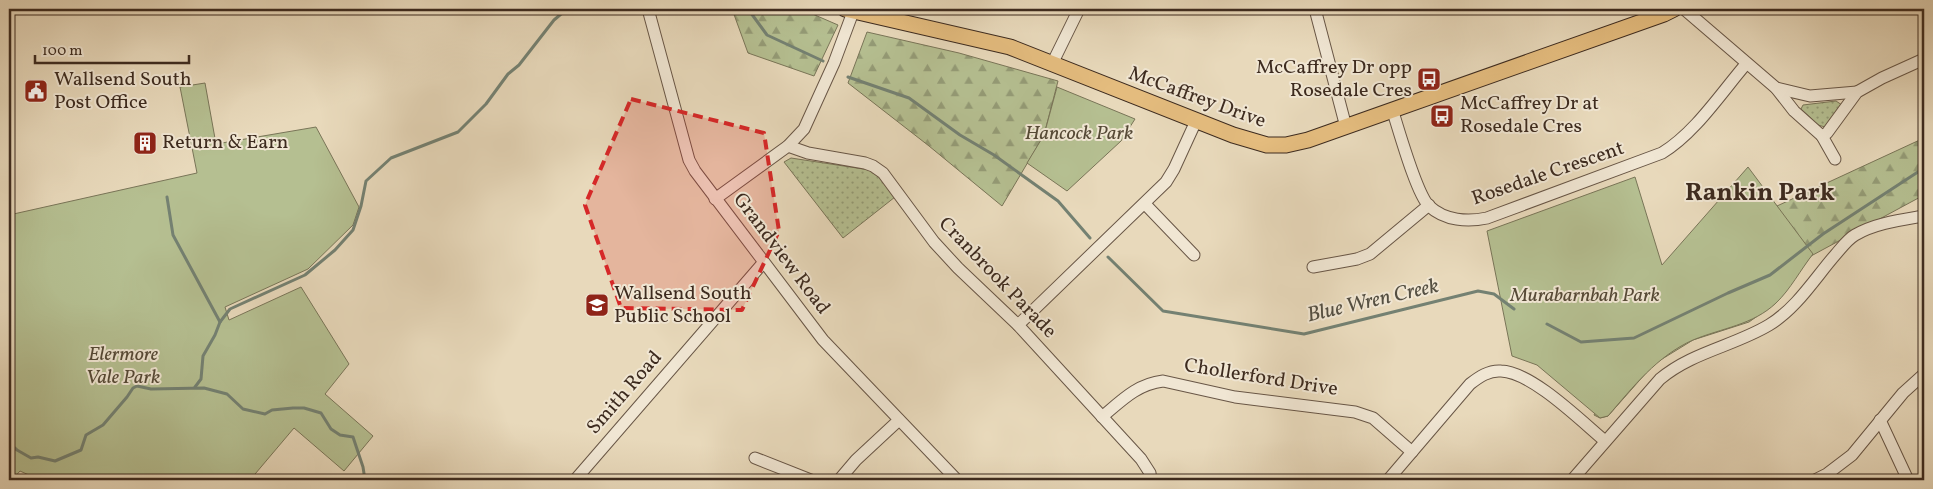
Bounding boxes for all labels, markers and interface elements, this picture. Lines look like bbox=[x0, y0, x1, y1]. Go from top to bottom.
scale bar bbox=[35, 32, 189, 64]
text: 100 m bbox=[42, 41, 82, 62]
place label: McCaffrey Dr opp Rosedale Cres bbox=[1256, 54, 1412, 105]
street label: McCaffrey Drive bbox=[1124, 60, 1270, 136]
place label: Wallsend South Post Office bbox=[54, 66, 192, 117]
bus stop icon: McCaffrey Dr opp Rosedale Cres bbox=[1416, 66, 1442, 92]
public building icon: Wallsend South Post Office bbox=[23, 78, 49, 104]
place label: McCaffrey Dr at Rosedale Cres bbox=[1460, 90, 1599, 141]
bus stop icon: McCaffrey Dr at Rosedale Cres bbox=[1429, 103, 1455, 129]
park label: Hancock Park bbox=[1025, 120, 1133, 148]
place label: Return & Earn bbox=[162, 129, 289, 157]
building icon: Return & Earn bbox=[132, 130, 158, 156]
street label: Rosedale Crescent bbox=[1468, 135, 1628, 213]
district label: Rankin Park bbox=[1685, 176, 1835, 211]
street label: Grandview Road bbox=[726, 187, 836, 321]
street label: Cranbrook Parade bbox=[932, 211, 1062, 345]
water label: Blue Wren Creek bbox=[1304, 272, 1442, 330]
place label: Wallsend South Public School bbox=[614, 280, 752, 331]
park label: Murabarnbah Park bbox=[1509, 282, 1660, 310]
school or university icon: Wallsend South Public School bbox=[584, 292, 610, 318]
park label: Elermore Vale Park bbox=[86, 341, 160, 392]
street label: Smith Road bbox=[581, 345, 669, 441]
street label: Chollerford Drive bbox=[1182, 352, 1340, 404]

